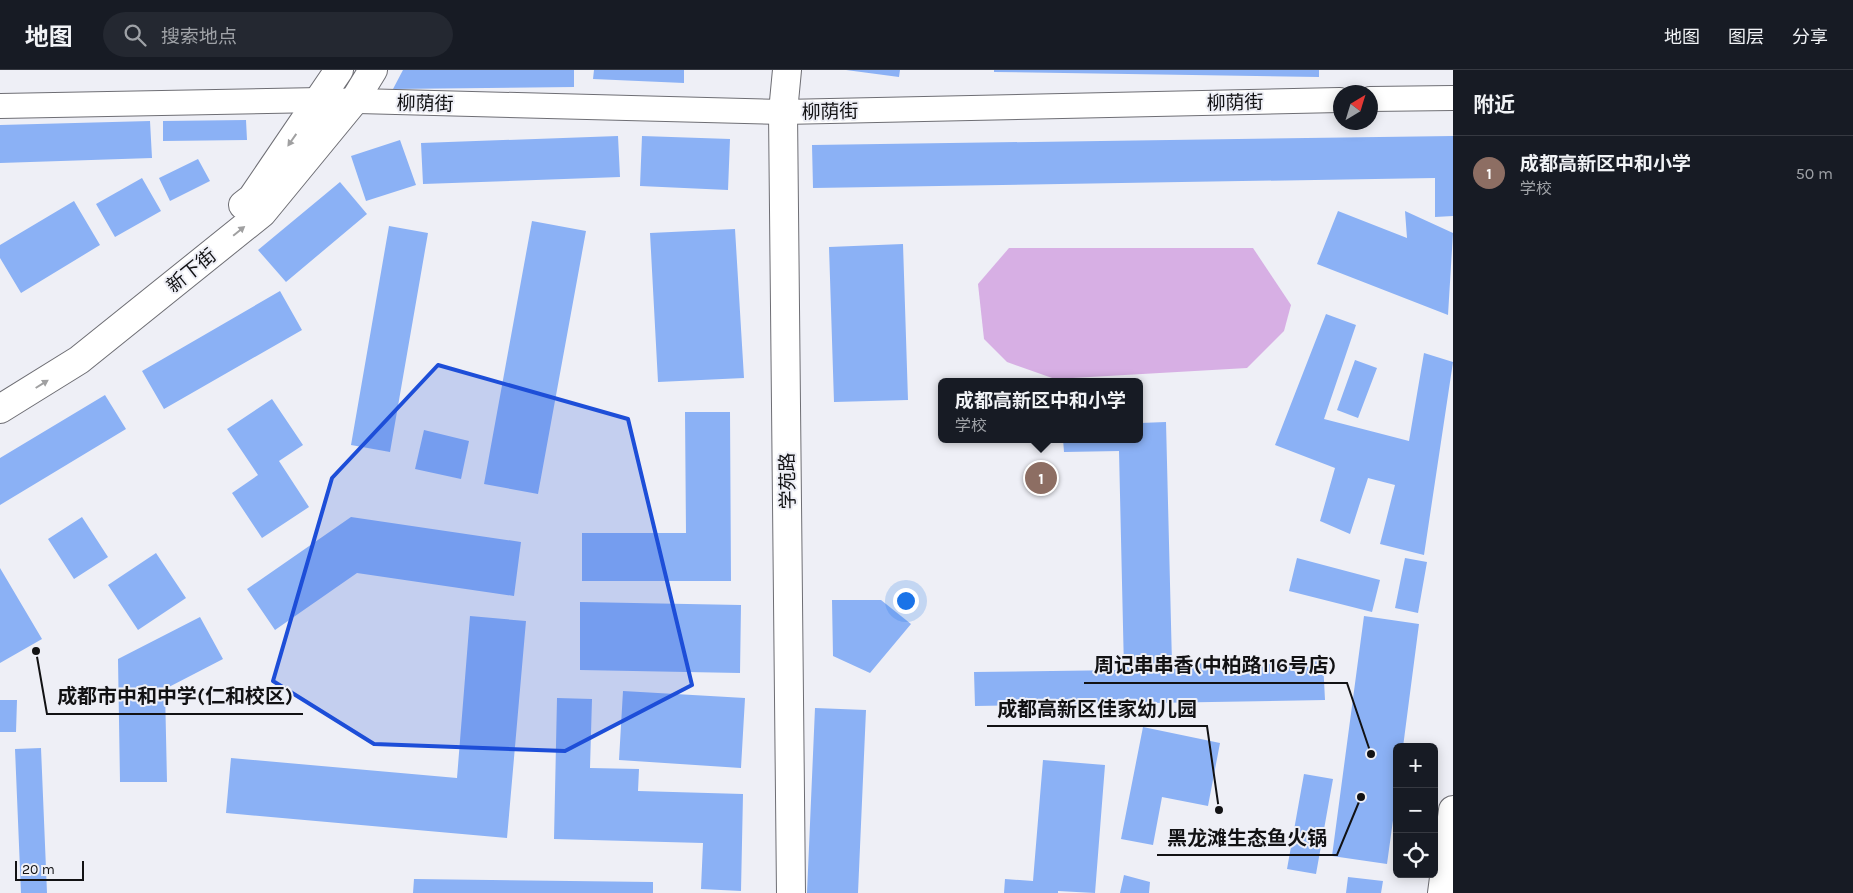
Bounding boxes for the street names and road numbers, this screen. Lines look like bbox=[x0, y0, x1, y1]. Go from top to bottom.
street label: 柳荫街 bbox=[1206, 92, 1264, 114]
street label: 柳荫街 bbox=[396, 93, 454, 115]
street label: 柳荫街 bbox=[801, 101, 859, 123]
street label: 新下街 bbox=[163, 244, 221, 297]
street label: 学苑路 bbox=[777, 452, 799, 510]

